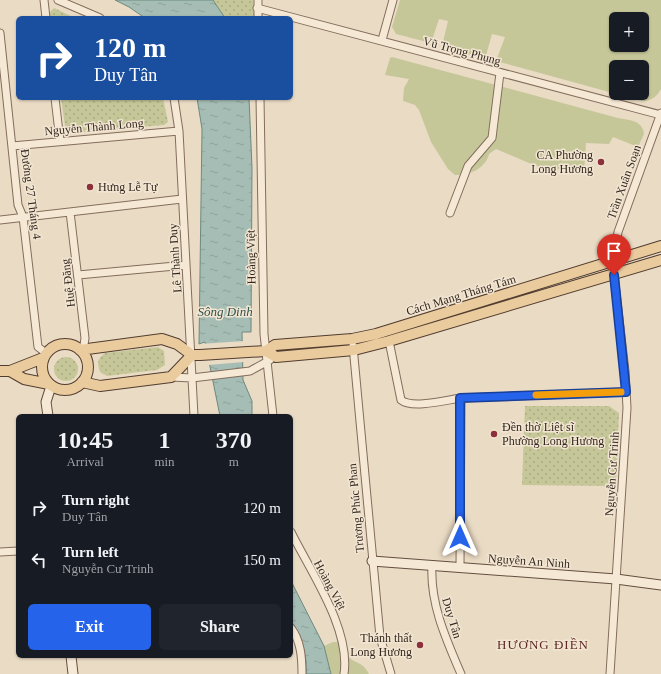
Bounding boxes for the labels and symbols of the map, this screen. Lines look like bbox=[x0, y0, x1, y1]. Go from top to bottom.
street label: Vũ Trọng Phụng bbox=[422, 34, 502, 68]
street label: Nguyễn Thành Long bbox=[44, 116, 144, 138]
street label: Trần Xuân Soạn bbox=[604, 143, 644, 221]
street label: Đường 27 Tháng 4 bbox=[18, 148, 44, 240]
place label: CA Phường Long Hương bbox=[531, 148, 593, 176]
marker: CA Phường Long Hương bbox=[596, 157, 606, 167]
place label: Hưng Lễ Tự bbox=[98, 180, 158, 194]
marker: Hưng Lễ Tự bbox=[85, 182, 95, 192]
street label: Lê Thành Duy bbox=[166, 223, 184, 293]
street label: Hoàng Việt bbox=[244, 229, 258, 284]
pin bbox=[597, 234, 631, 275]
street label: Huệ Đăng bbox=[58, 258, 78, 308]
street label: Cách Mạng Tháng Tám bbox=[405, 271, 518, 318]
water label: Sông Dinh bbox=[197, 304, 253, 319]
place label: Đền thờ Liệt sĩ Phường Long Hương bbox=[502, 420, 604, 448]
marker: Đền thờ Liệt sĩ Phường Long Hương bbox=[489, 429, 499, 439]
street label: Nguyễn Cư Trinh bbox=[602, 431, 622, 517]
street label: Trương Phúc Phan bbox=[345, 463, 367, 553]
position arrow bbox=[439, 516, 481, 558]
street label: Nguyễn An Ninh bbox=[488, 551, 570, 571]
street label: Hoàng Việt bbox=[311, 558, 349, 613]
street label: Duy Tân bbox=[439, 596, 465, 640]
place label: Thánh thất Long Hương bbox=[350, 631, 413, 659]
district label: HƯƠNG ĐIỀN bbox=[497, 637, 589, 652]
marker: Thánh thất Long Hương bbox=[415, 640, 425, 650]

